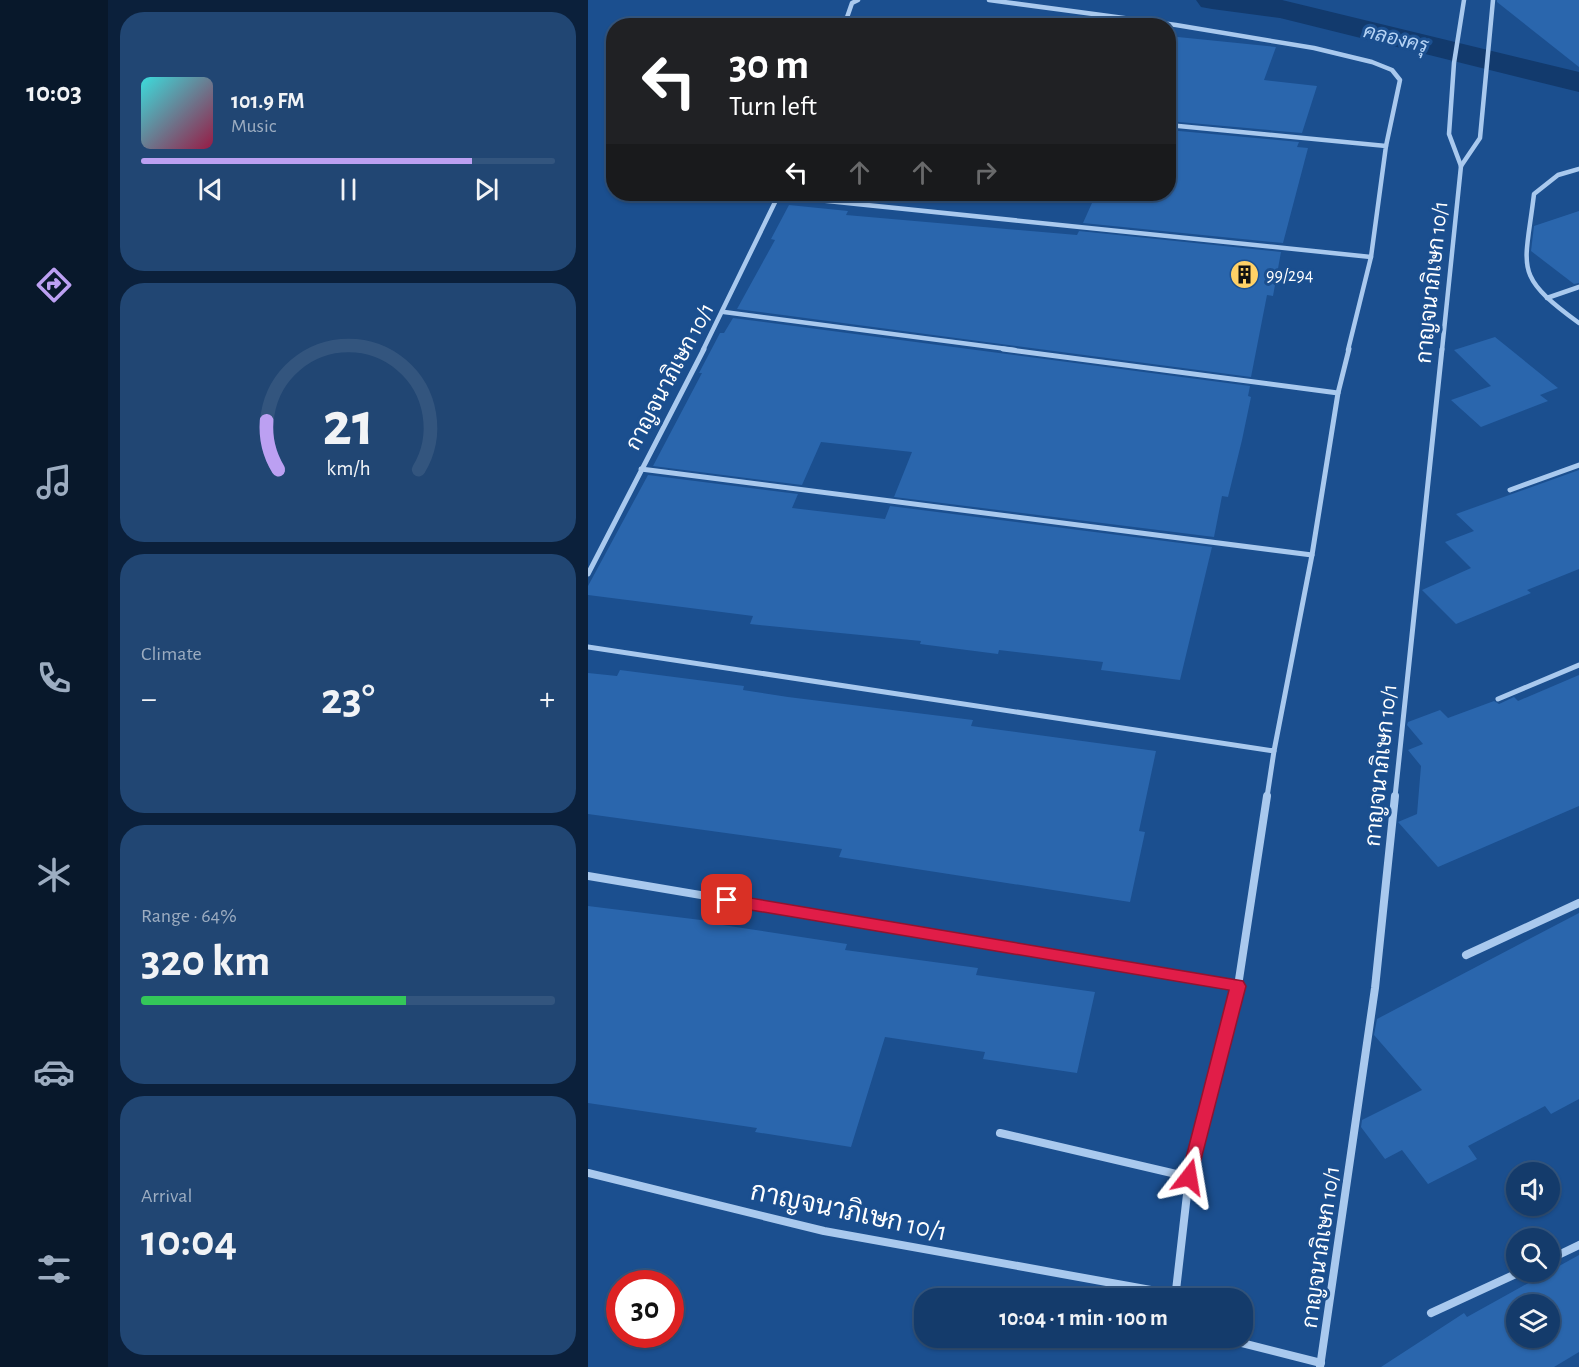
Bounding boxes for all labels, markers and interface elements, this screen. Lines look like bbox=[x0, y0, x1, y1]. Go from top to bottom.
water label: คลองครุ bbox=[1360, 21, 1432, 60]
icon: left bbox=[630, 42, 708, 120]
text: 30 m bbox=[729, 44, 809, 86]
text: 10:03 bbox=[26, 79, 82, 106]
text: 101.9 FM bbox=[231, 90, 305, 112]
text: Turn left bbox=[729, 93, 817, 120]
text: Music bbox=[231, 116, 277, 136]
icon: left bbox=[780, 156, 813, 189]
icon: ahead bbox=[843, 156, 876, 189]
icon: ahead bbox=[906, 156, 939, 189]
icon: right bbox=[969, 156, 1002, 189]
icon: previous bbox=[194, 173, 227, 206]
icon: pause bbox=[332, 173, 365, 206]
icon: next bbox=[470, 173, 503, 206]
street label: กาญจนาภิเษก 10/1 bbox=[1410, 200, 1453, 365]
building icon: 99/294 bbox=[1229, 259, 1261, 291]
icon: directions bbox=[33, 264, 75, 306]
place label: 99/294 bbox=[1266, 267, 1314, 285]
street label: กาญจนาภิเษก 10/1 bbox=[619, 298, 720, 455]
text: 21 bbox=[322, 394, 374, 456]
text: km/h bbox=[326, 458, 370, 479]
icon: music bbox=[33, 461, 75, 503]
text: Climate bbox=[141, 644, 202, 664]
icon: phone bbox=[33, 657, 75, 699]
text: 23° bbox=[321, 677, 375, 722]
text: − bbox=[141, 683, 157, 716]
text: + bbox=[539, 683, 555, 716]
street label: กาญจนาภิเษก 10/1 bbox=[1359, 683, 1402, 848]
icon: climate bbox=[33, 854, 75, 896]
pin bbox=[701, 874, 752, 925]
icon: arrive bbox=[710, 883, 743, 916]
text: Range · 64% bbox=[141, 906, 237, 926]
text: 320 km bbox=[141, 939, 270, 984]
icon: car bbox=[33, 1051, 75, 1093]
position arrow bbox=[1157, 1145, 1221, 1209]
map controls bbox=[1506, 1162, 1560, 1348]
button: sound bbox=[1506, 1162, 1560, 1216]
street label: กาญจนาภิเษก 10/1 bbox=[1296, 1164, 1345, 1330]
street label: กาญจนาภิเษก 10/1 bbox=[748, 1175, 950, 1247]
text: Arrival bbox=[141, 1186, 192, 1206]
text: 10:04 bbox=[141, 1219, 237, 1264]
button: search bbox=[1506, 1228, 1560, 1282]
icon: filters bbox=[33, 1248, 75, 1290]
speed limit sign: 30 bbox=[606, 1270, 684, 1348]
button: layers bbox=[1506, 1294, 1560, 1348]
text: 10:04 · 1 min · 100 m bbox=[999, 1307, 1168, 1329]

